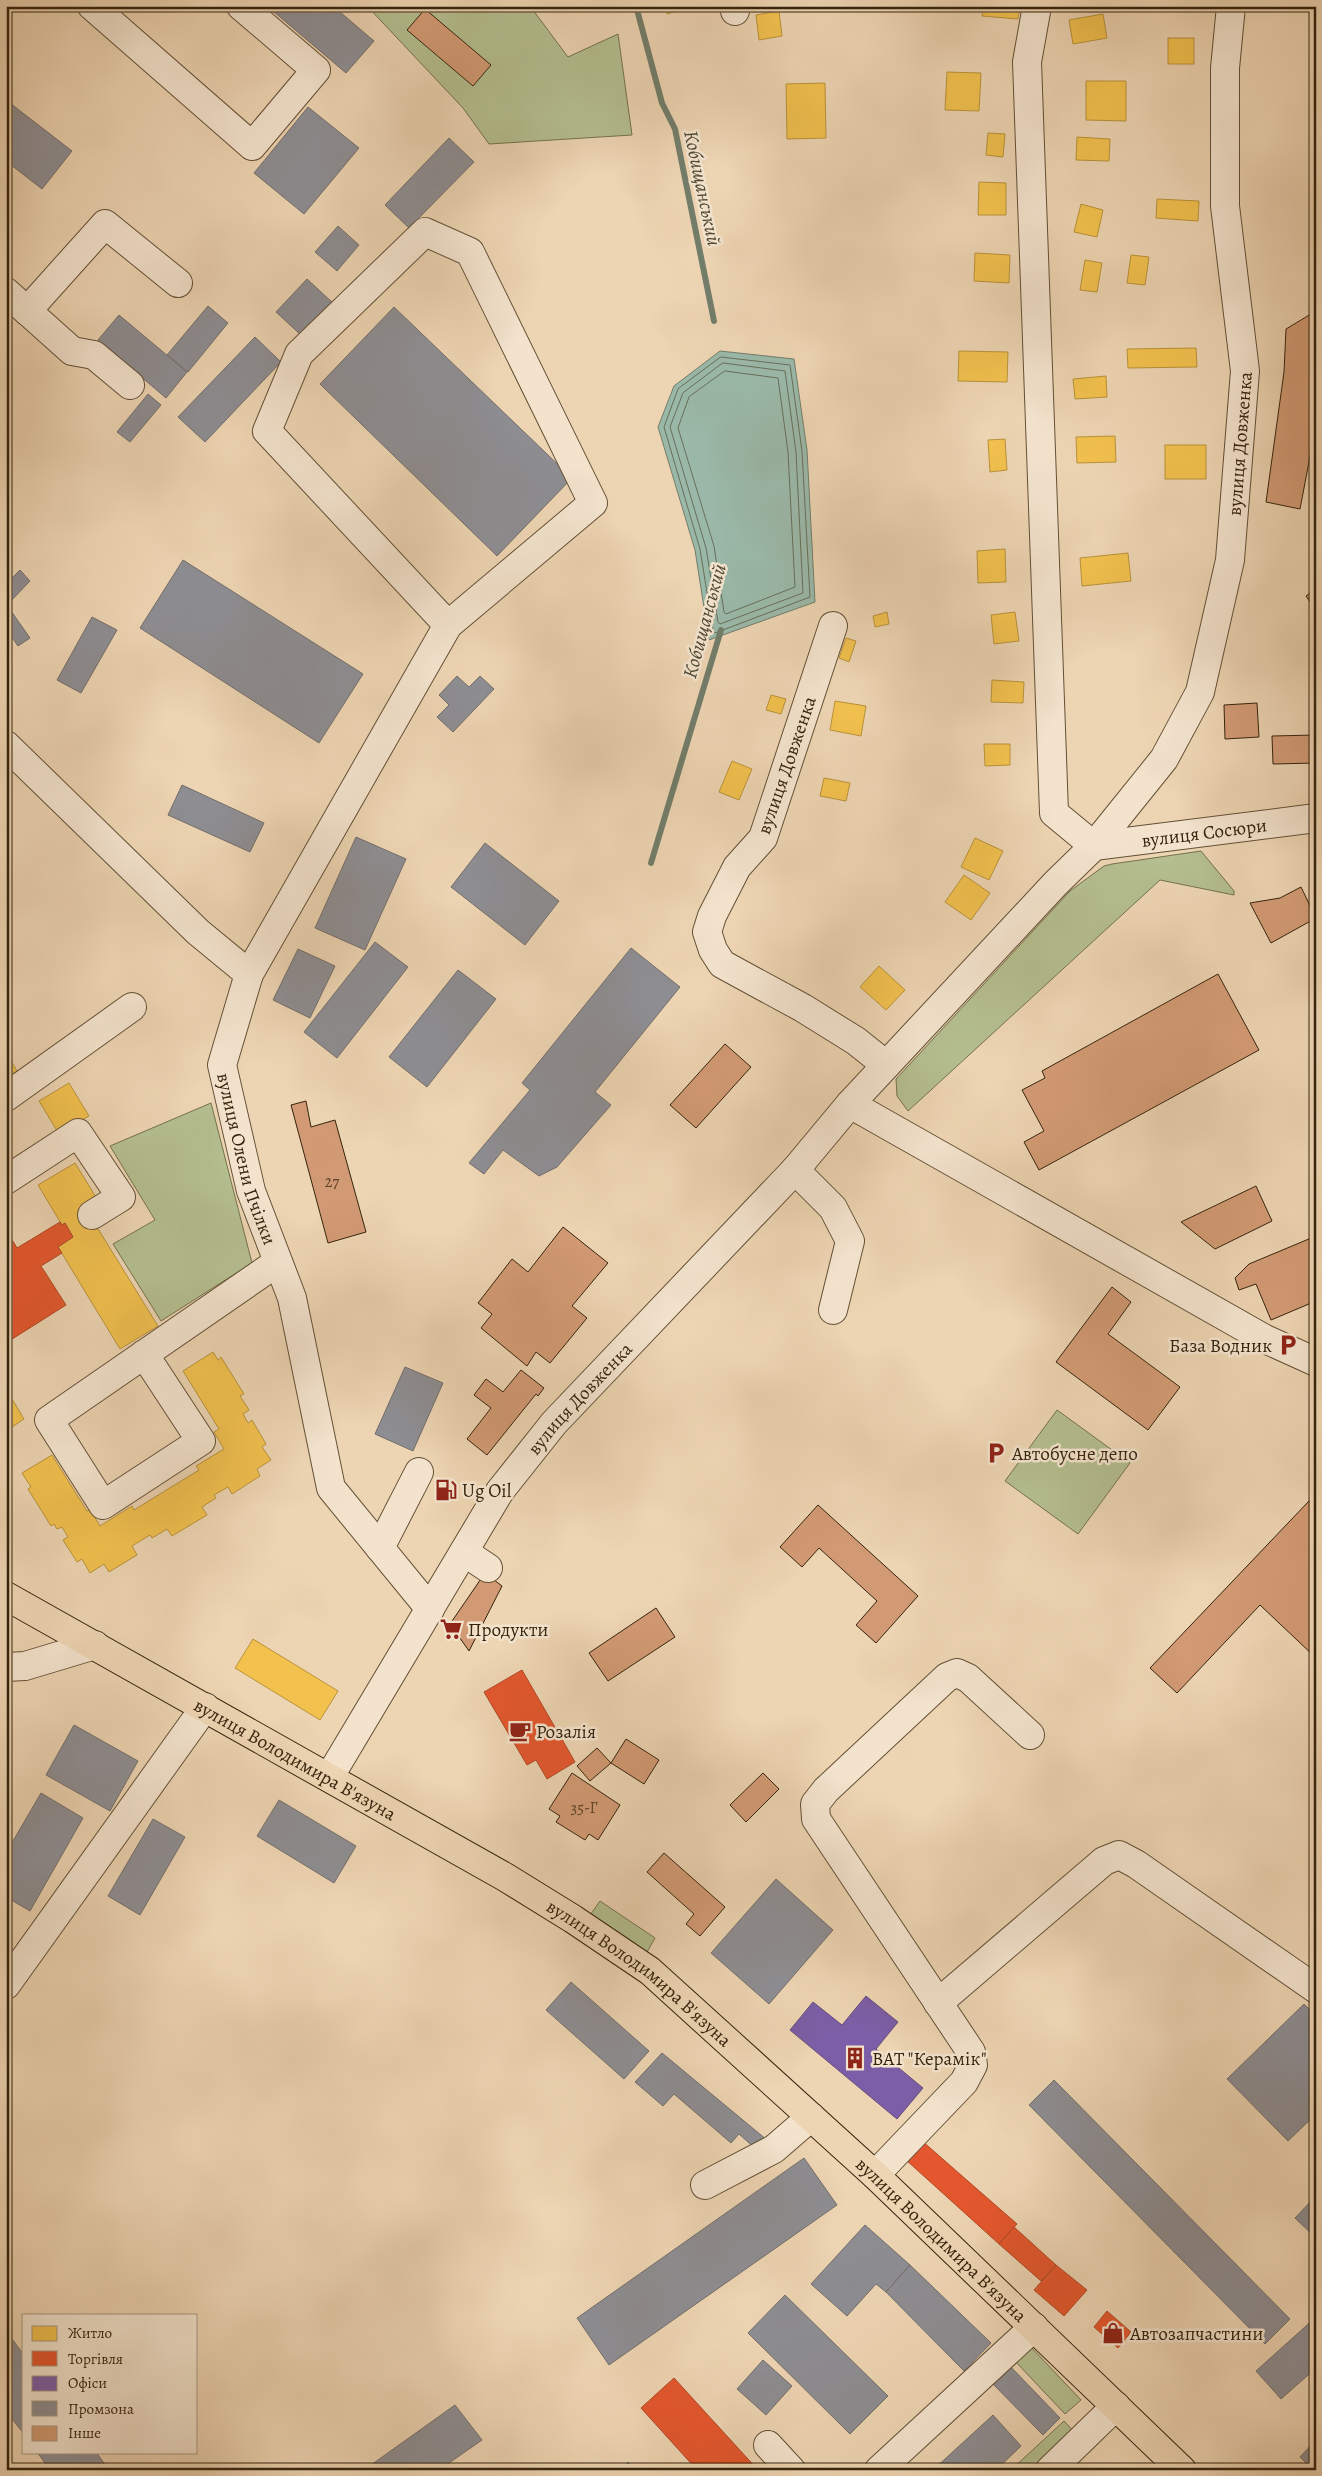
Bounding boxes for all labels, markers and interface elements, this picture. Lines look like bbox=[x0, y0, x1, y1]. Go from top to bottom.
water label: Кобищанський bbox=[677, 128, 728, 248]
street label: вулиця Довженка bbox=[1222, 370, 1259, 517]
water label: Кобищанський bbox=[676, 561, 733, 681]
street label: вулиця Довженка bbox=[751, 693, 823, 838]
street label: вулиця Сосюри bbox=[1140, 812, 1268, 854]
street label: вулиця Олени Пчілки bbox=[210, 1070, 282, 1249]
house number: 27 bbox=[325, 1171, 339, 1193]
parking icon: База Водник bbox=[1275, 1332, 1301, 1358]
place label: База Водник bbox=[1169, 1333, 1272, 1359]
street label: вулиця Довженка bbox=[522, 1337, 638, 1461]
parking icon: Автобусне депо bbox=[983, 1440, 1009, 1466]
place label: Автобусне депо bbox=[1011, 1441, 1138, 1467]
fuel station icon: Ug Oil bbox=[433, 1477, 459, 1503]
place label: Ug Oil bbox=[462, 1478, 512, 1504]
supermarket icon: Продукти bbox=[438, 1616, 464, 1642]
place label: Продукти bbox=[468, 1617, 548, 1643]
street label: вулиця Володимира В'язуна bbox=[189, 1692, 401, 1827]
cafe icon: Розалія bbox=[507, 1718, 533, 1744]
place label: Розалія bbox=[536, 1719, 596, 1745]
house number: 35-Г bbox=[570, 1797, 598, 1819]
street label: вулиця Володимира В'язуна bbox=[541, 1894, 737, 2053]
building icon: ВАТ "Керамік" bbox=[842, 2045, 868, 2071]
place label: ВАТ "Керамік" bbox=[872, 2046, 987, 2072]
street label: вулиця Володимира В'язуна bbox=[850, 2152, 1033, 2329]
legend bbox=[22, 2314, 198, 2454]
shop icon: Автозапчастини bbox=[1100, 2320, 1126, 2346]
place label: Автозапчастини bbox=[1129, 2321, 1263, 2347]
text: Житло bbox=[68, 2323, 112, 2343]
text: Торгівля bbox=[68, 2349, 123, 2369]
text: Офіси bbox=[68, 2373, 107, 2393]
text: Промзона bbox=[68, 2399, 134, 2419]
text: Інше bbox=[68, 2423, 101, 2443]

